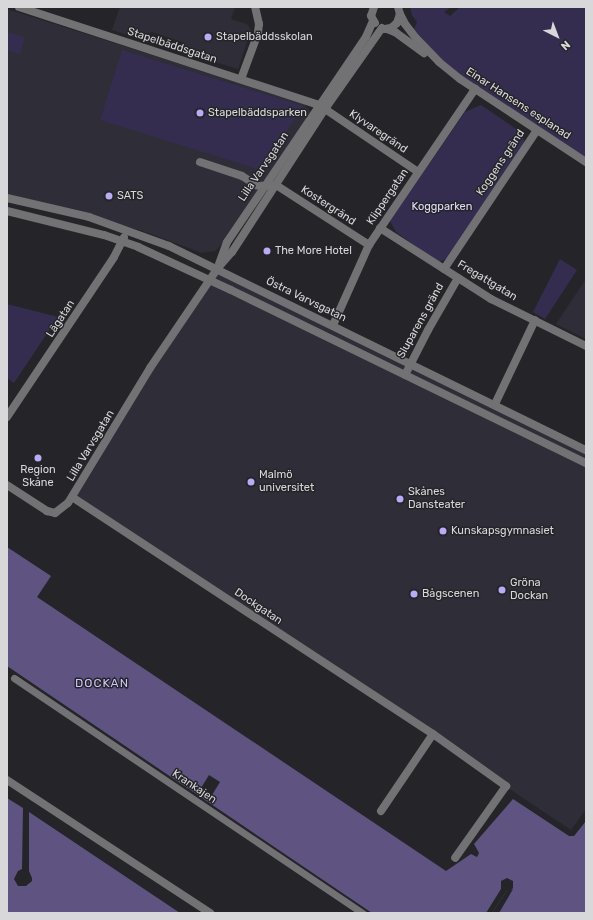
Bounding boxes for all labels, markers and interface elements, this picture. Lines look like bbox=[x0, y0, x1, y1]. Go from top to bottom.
north arrow bbox=[537, 16, 577, 56]
street label: Stapelbäddsgatan bbox=[125, 25, 219, 67]
place label: Stapelbäddsskolan bbox=[216, 30, 313, 44]
marker: Stapelbäddsskolan bbox=[203, 32, 213, 42]
text: N bbox=[558, 38, 573, 53]
street label: Einar Hansens esplanad bbox=[463, 65, 573, 143]
place label: Stapelbäddsparken bbox=[208, 106, 307, 120]
marker: Stapelbäddsparken bbox=[195, 108, 205, 118]
street label: Klyvaregränd bbox=[346, 108, 410, 156]
street label: Koggens gränd bbox=[474, 127, 528, 199]
street label: Lilla Varvsgatan bbox=[236, 130, 292, 204]
street label: Klippergatan bbox=[364, 166, 412, 228]
street label: Kostergränd bbox=[298, 183, 358, 229]
place label: SATS bbox=[117, 189, 143, 203]
marker: SATS bbox=[104, 191, 114, 201]
park label: Koggparken bbox=[412, 200, 472, 214]
place label: The More Hotel bbox=[275, 244, 352, 258]
marker: The More Hotel bbox=[262, 246, 272, 256]
street label: Fregattgatan bbox=[455, 258, 519, 304]
street label: Östra Varvsgatan bbox=[263, 275, 349, 325]
street label: Sluparens gränd bbox=[395, 281, 447, 361]
street label: Lägatan bbox=[44, 298, 78, 340]
street label: Lilla Varvsgatan bbox=[64, 408, 118, 484]
marker: Region Skåne bbox=[33, 453, 43, 463]
place label: Region Skåne bbox=[20, 464, 56, 490]
place label: Malmö universitet bbox=[259, 469, 314, 495]
marker: Malmö universitet bbox=[246, 477, 256, 487]
place label: Skånes Dansteater bbox=[408, 486, 465, 512]
marker: Skånes Dansteater bbox=[395, 494, 405, 504]
place label: Kunskapsgymnasiet bbox=[451, 524, 554, 538]
marker: Kunskapsgymnasiet bbox=[438, 526, 448, 536]
place label: Gröna Dockan bbox=[510, 577, 548, 603]
marker: Gröna Dockan bbox=[497, 585, 507, 595]
street label: Dockgatan bbox=[232, 586, 284, 628]
place label: Bågscenen bbox=[422, 587, 479, 601]
marker: Bågscenen bbox=[409, 589, 419, 599]
district label: DOCKAN bbox=[75, 677, 129, 691]
street label: Krankajen bbox=[169, 767, 219, 807]

